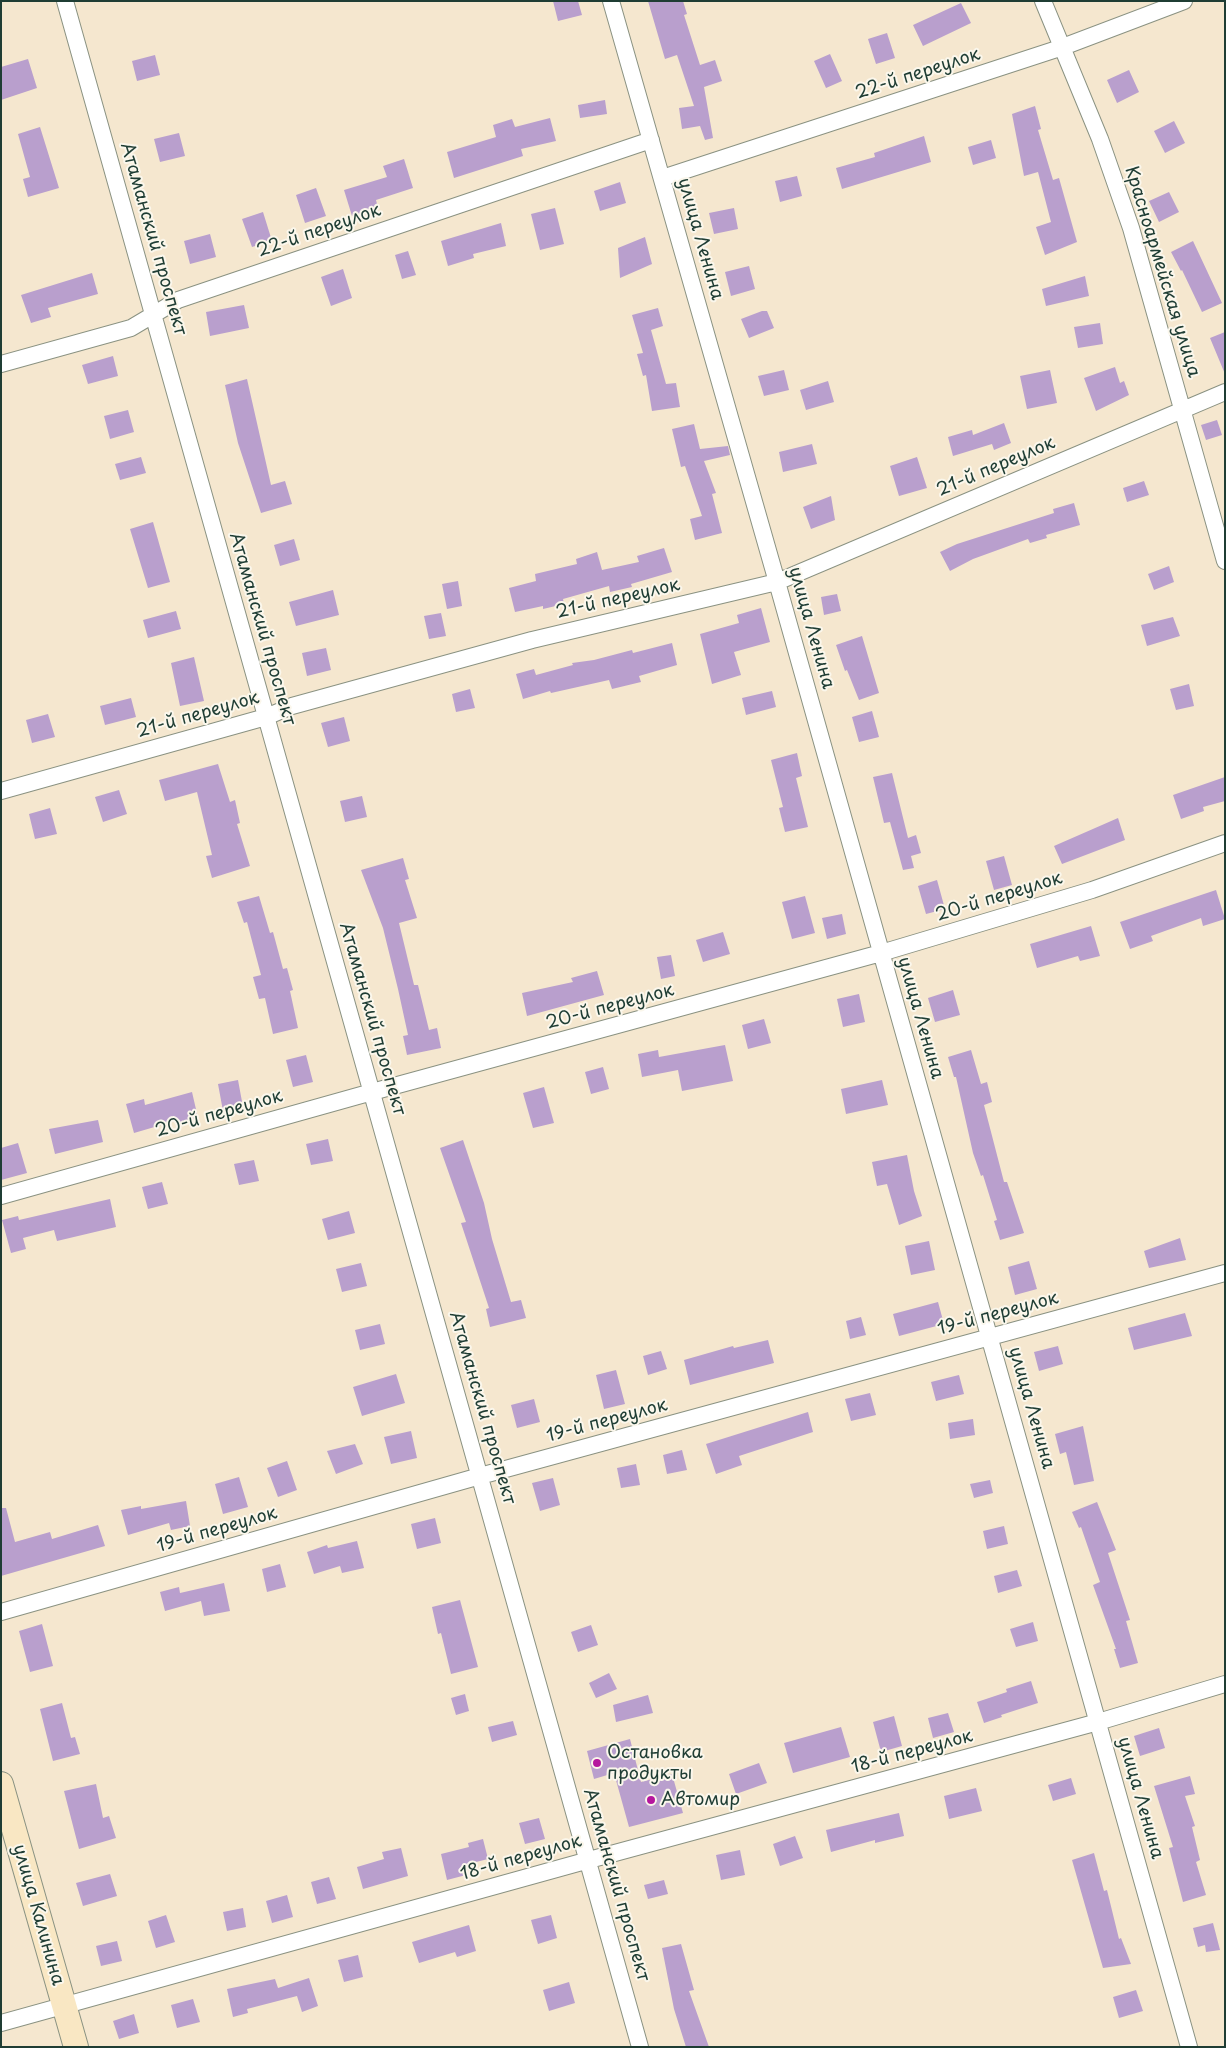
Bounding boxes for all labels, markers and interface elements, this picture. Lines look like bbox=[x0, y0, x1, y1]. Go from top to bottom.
street label: 22-й переулок bbox=[853, 44, 983, 104]
street label: Атаманский проспект bbox=[115, 140, 191, 338]
street label: Красноармейская улица bbox=[1120, 164, 1204, 380]
street label: улица Ленина bbox=[672, 175, 728, 303]
street label: 22-й переулок bbox=[254, 200, 384, 262]
street label: 21-й переулок bbox=[934, 432, 1058, 502]
street label: Атаманский проспект bbox=[224, 530, 300, 728]
street label: улица Ленина bbox=[783, 564, 839, 692]
street label: 21-й переулок bbox=[554, 574, 682, 624]
street label: 21-й переулок bbox=[134, 687, 262, 743]
street label: 20-й переулок bbox=[933, 867, 1065, 927]
street label: Атаманский проспект bbox=[334, 920, 410, 1118]
street label: улица Ленина bbox=[892, 954, 948, 1082]
street label: 20-й переулок bbox=[544, 980, 676, 1034]
street label: 20-й переулок bbox=[153, 1086, 285, 1142]
street label: 19-й переулок bbox=[935, 1287, 1061, 1341]
street label: Атаманский проспект bbox=[444, 1309, 520, 1507]
street label: улица Ленина bbox=[1003, 1344, 1059, 1472]
street label: 19-й переулок bbox=[544, 1394, 670, 1448]
street label: 19-й переулок bbox=[154, 1502, 280, 1558]
street label: 18-й переулок bbox=[849, 1725, 975, 1779]
street label: улица Ленина bbox=[1112, 1734, 1168, 1862]
place label: Остановка продукты bbox=[607, 1742, 703, 1785]
marker: Остановка продукты bbox=[591, 1757, 603, 1769]
street label: Атаманский проспект bbox=[578, 1786, 654, 1984]
place label: Автомир bbox=[661, 1789, 740, 1811]
marker: Автомир bbox=[645, 1794, 657, 1806]
street label: 18-й переулок bbox=[458, 1830, 584, 1886]
street label: улица Калинина bbox=[8, 1842, 68, 1988]

